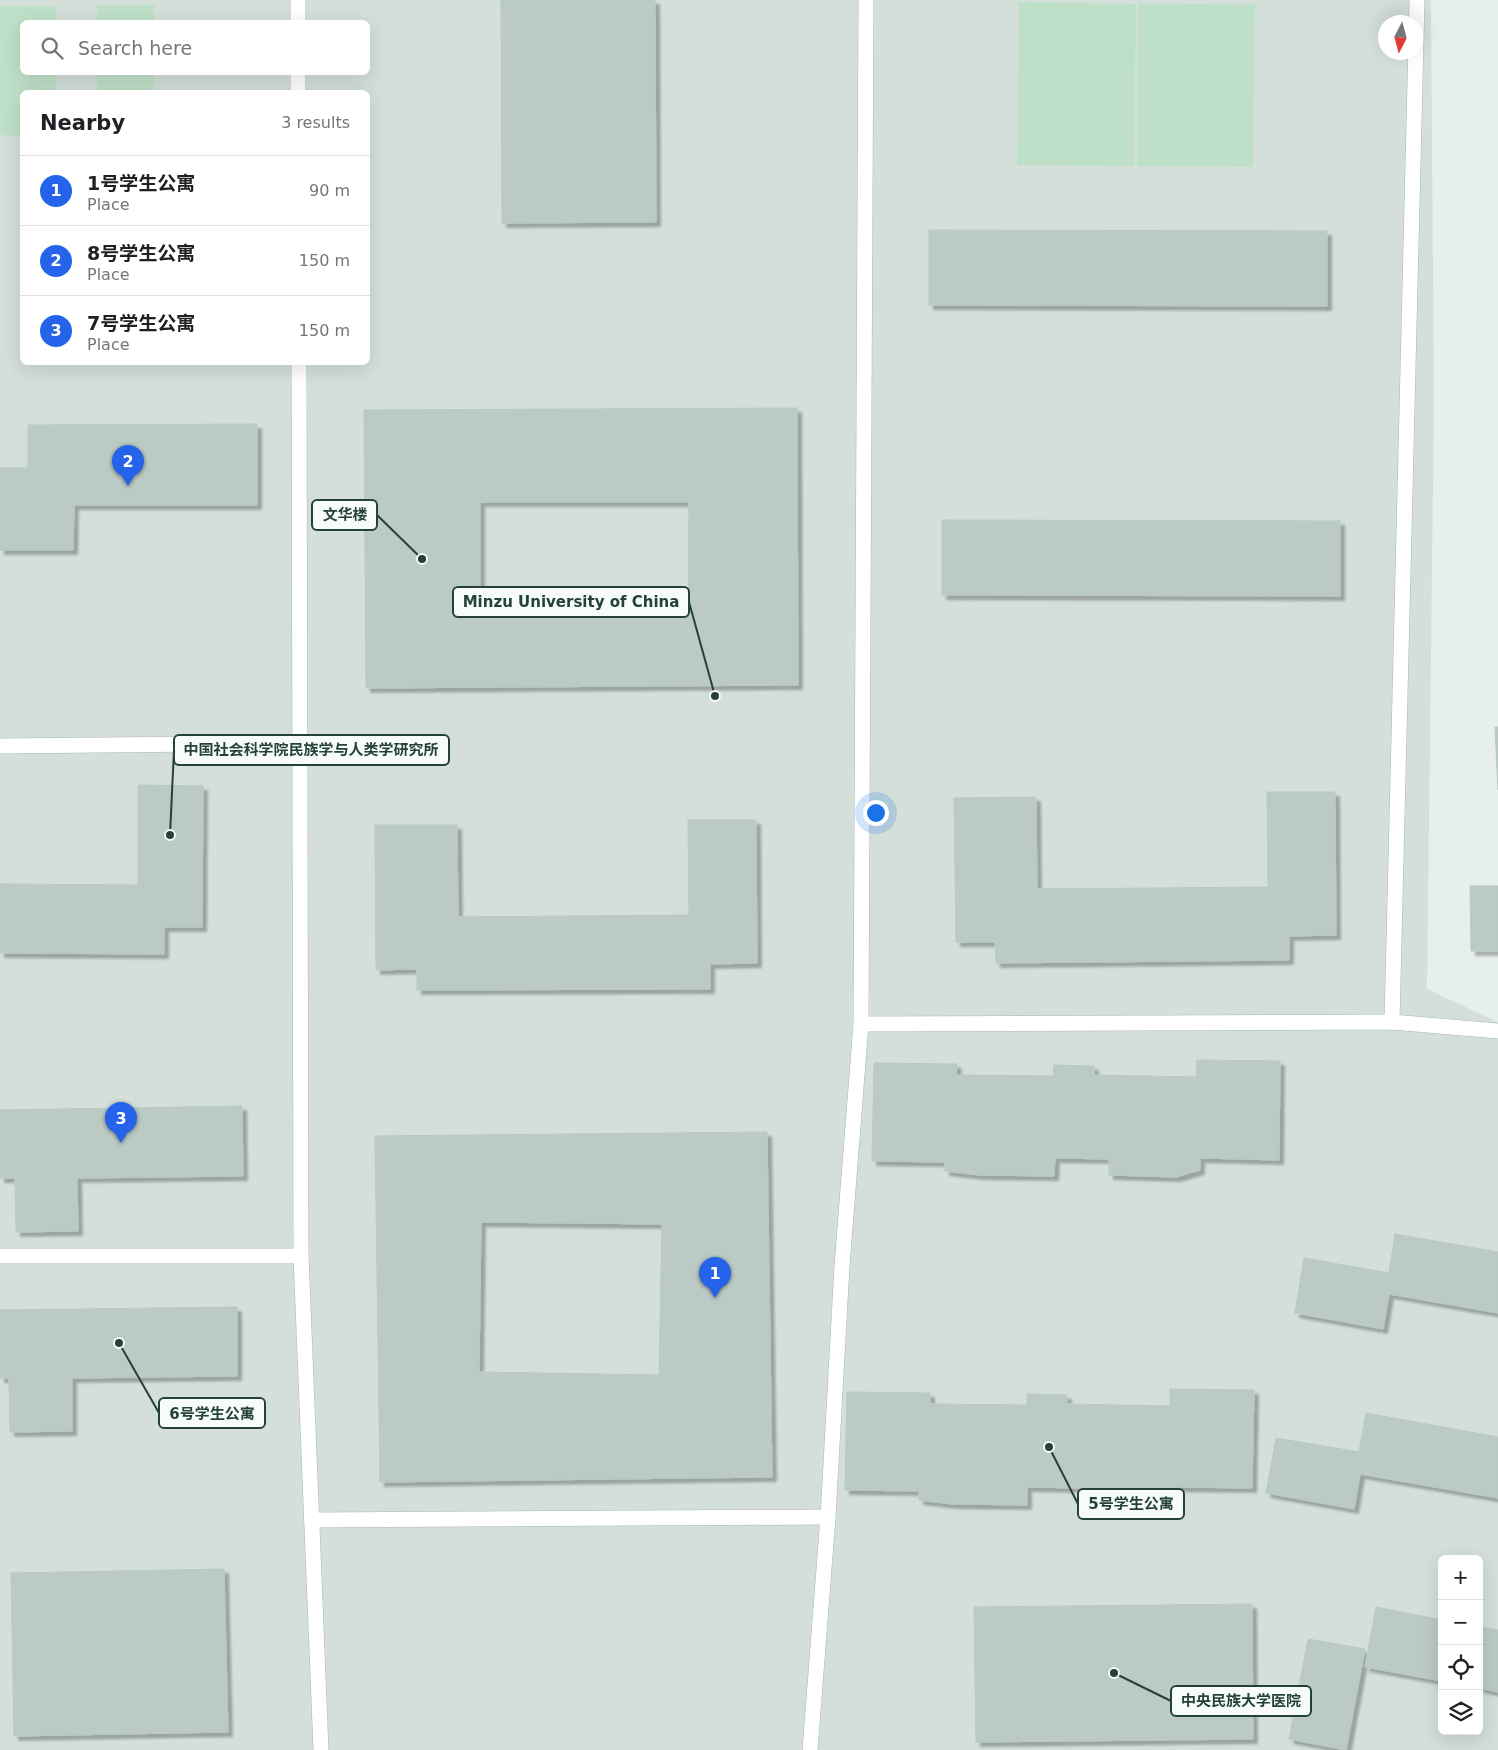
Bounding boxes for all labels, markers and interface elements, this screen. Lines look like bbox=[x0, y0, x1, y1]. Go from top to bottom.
north arrow bbox=[1378, 15, 1423, 60]
search box bbox=[20, 20, 370, 75]
icon: search bbox=[38, 34, 66, 62]
text: Search here bbox=[78, 37, 192, 59]
text: Nearby bbox=[40, 111, 125, 135]
text: 3 results bbox=[281, 113, 350, 132]
text: 1号学生公寓 bbox=[87, 172, 195, 194]
text: 1 bbox=[50, 181, 62, 200]
text: 90 m bbox=[309, 181, 350, 200]
text: Place bbox=[87, 195, 130, 214]
text: 8号学生公寓 bbox=[87, 242, 195, 264]
text: 2 bbox=[50, 251, 62, 270]
text: 150 m bbox=[299, 251, 350, 270]
text: Place bbox=[87, 265, 130, 284]
text: 7号学生公寓 bbox=[87, 312, 195, 334]
text: 3 bbox=[50, 321, 62, 340]
text: 150 m bbox=[299, 321, 350, 340]
text: Place bbox=[87, 335, 130, 354]
pin: 2 bbox=[112, 445, 144, 486]
callout: 文华楼 bbox=[312, 500, 377, 530]
text: 文华楼 bbox=[322, 506, 368, 524]
callout: Minzu University of China bbox=[453, 587, 689, 617]
text: Minzu University of China bbox=[463, 593, 679, 611]
callout: 中国社会科学院民族学与人类学研究所 bbox=[174, 735, 449, 765]
text: 中国社会科学院民族学与人类学研究所 bbox=[183, 741, 439, 759]
your location bbox=[863, 800, 889, 826]
pin: 3 bbox=[105, 1102, 137, 1143]
pin: 1 bbox=[699, 1257, 731, 1298]
callout: 6号学生公寓 bbox=[159, 1398, 265, 1428]
text: 6号学生公寓 bbox=[169, 1405, 255, 1423]
callout: 5号学生公寓 bbox=[1078, 1489, 1184, 1519]
text: 5号学生公寓 bbox=[1088, 1495, 1174, 1513]
map controls bbox=[1438, 1555, 1483, 1735]
button: + bbox=[1438, 1555, 1483, 1600]
button: − bbox=[1438, 1600, 1483, 1645]
button: locate bbox=[1438, 1645, 1483, 1690]
callout: 中央民族大学医院 bbox=[1171, 1686, 1311, 1716]
button: layers bbox=[1438, 1690, 1483, 1735]
text: 中央民族大学医院 bbox=[1181, 1692, 1301, 1710]

